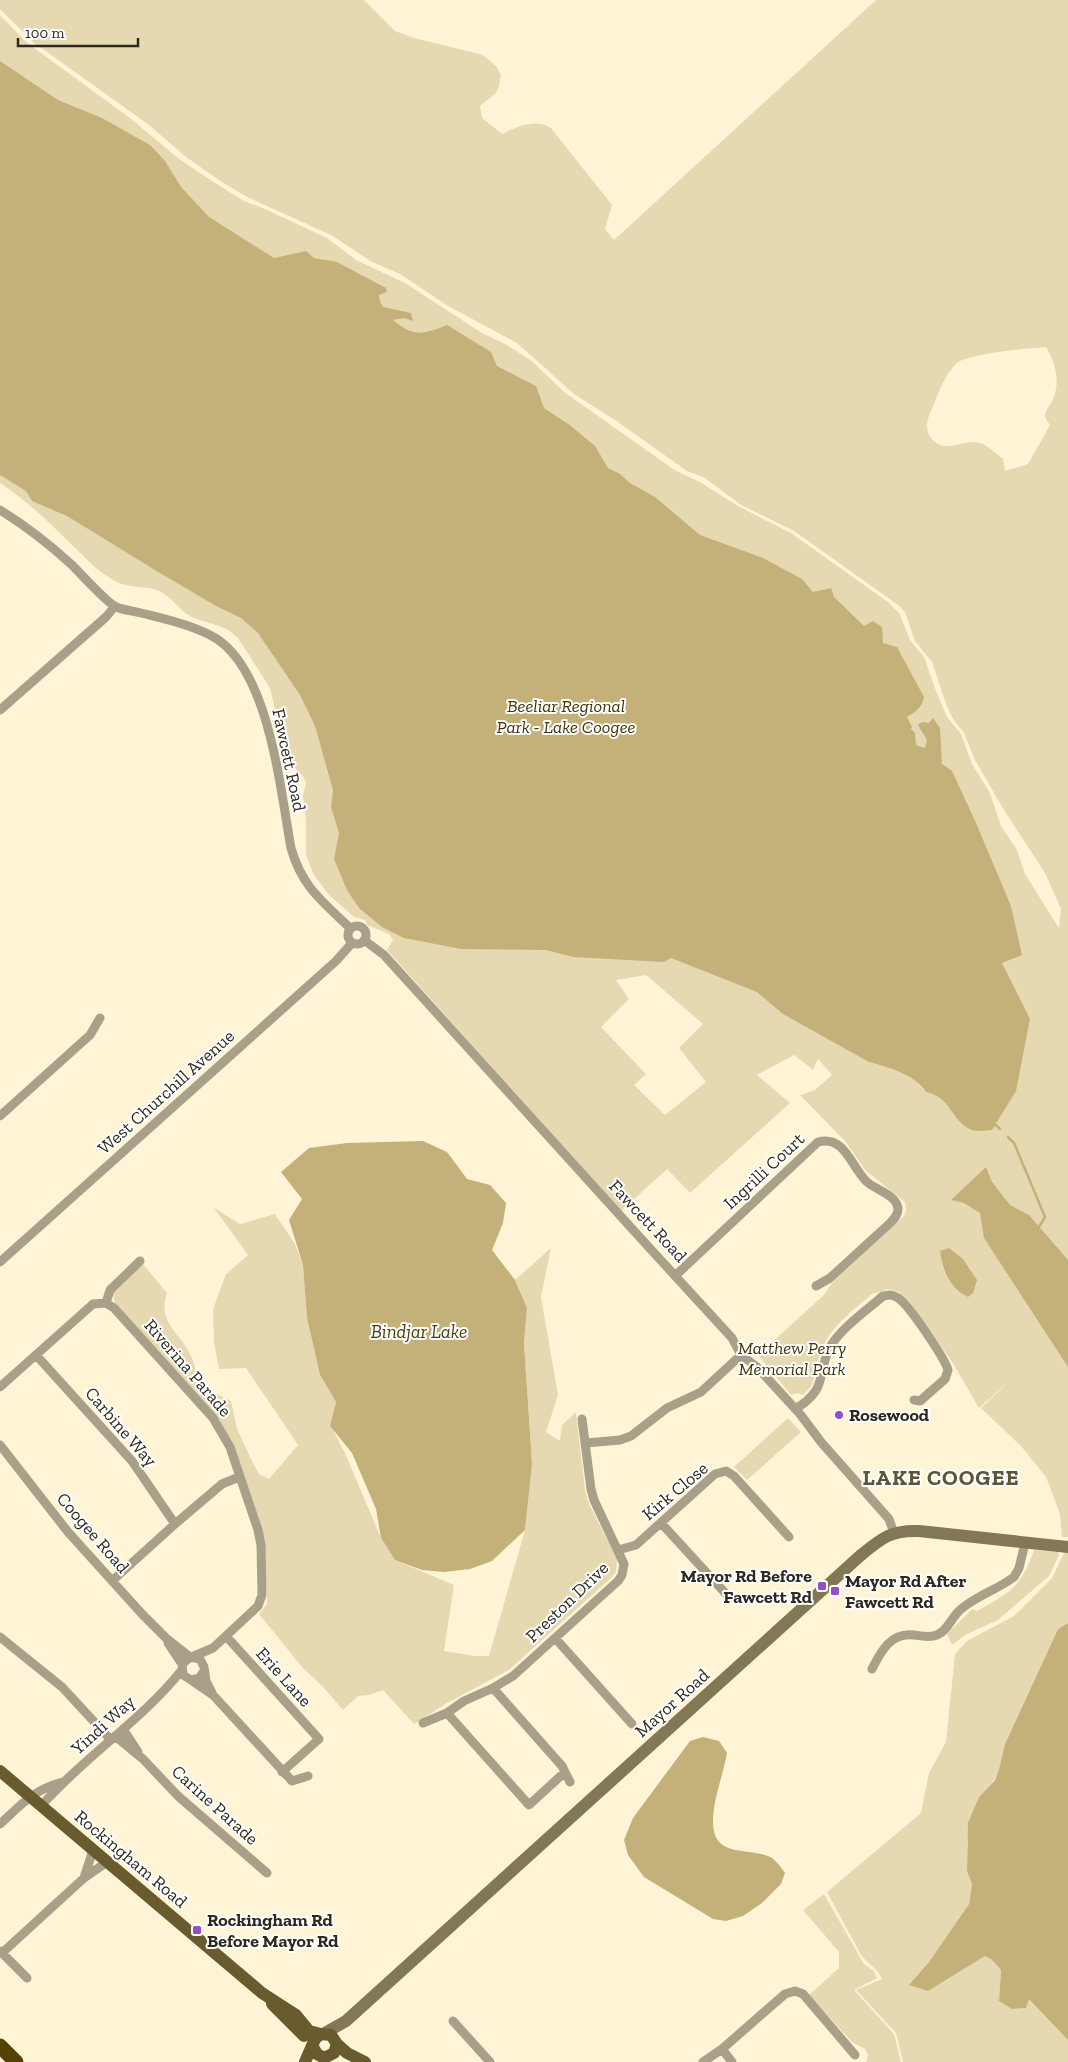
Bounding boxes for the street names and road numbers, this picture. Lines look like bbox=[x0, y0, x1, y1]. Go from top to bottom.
street label: Fawcett Road bbox=[267, 707, 311, 814]
street label: West Churchill Avenue bbox=[93, 1025, 239, 1159]
street label: Ingrilli Court bbox=[719, 1128, 809, 1214]
street label: Fawcett Road bbox=[604, 1175, 692, 1267]
street label: Riverina Parade bbox=[140, 1315, 236, 1421]
street label: Carbine Way bbox=[80, 1383, 162, 1472]
street label: Kirk Close bbox=[637, 1457, 713, 1525]
street label: Coogee Road bbox=[52, 1488, 134, 1578]
street label: Preston Drive bbox=[521, 1557, 613, 1647]
street label: Erie Lane bbox=[251, 1643, 317, 1711]
street label: Mayor Road bbox=[630, 1664, 714, 1742]
street label: Yindi Way bbox=[66, 1690, 140, 1760]
street label: Carine Parade bbox=[167, 1760, 263, 1850]
street label: Rockingham Road bbox=[70, 1806, 192, 1913]

